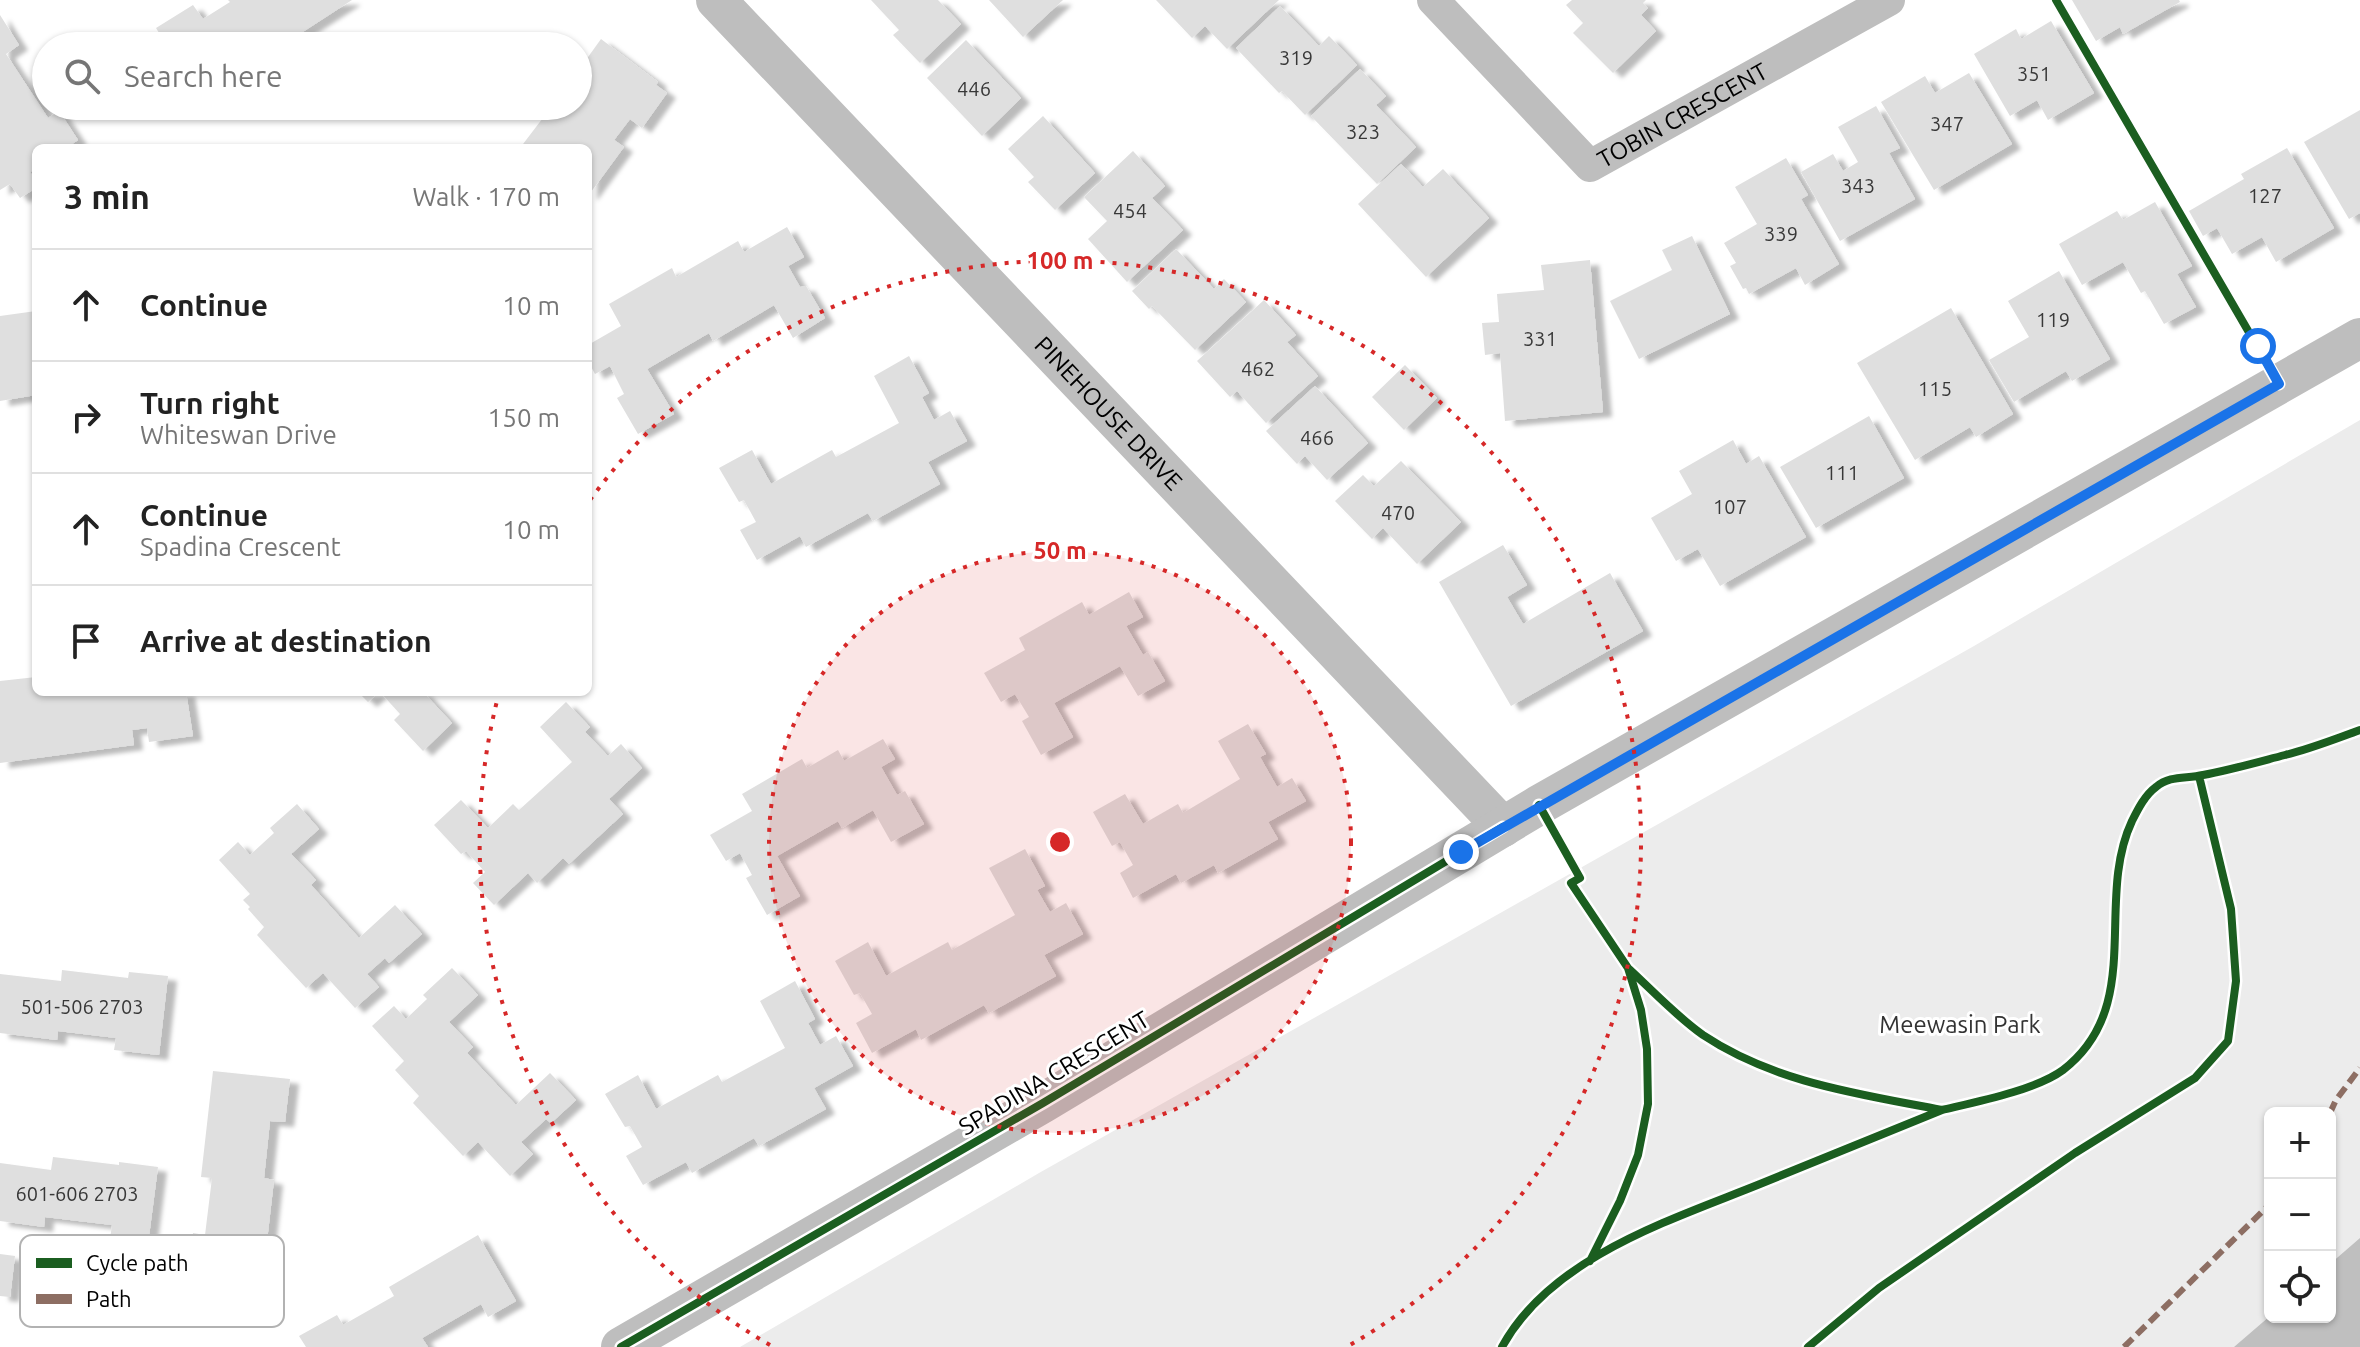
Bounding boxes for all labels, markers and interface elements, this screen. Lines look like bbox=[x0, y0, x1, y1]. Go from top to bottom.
search box bbox=[32, 32, 592, 120]
house number: 319 bbox=[1279, 46, 1313, 69]
icon: search bbox=[60, 54, 104, 98]
street label: TOBIN CRESCENT bbox=[1593, 57, 1772, 173]
text: Search here bbox=[124, 59, 283, 93]
house number: 351 bbox=[2017, 62, 2051, 85]
house number: 446 bbox=[957, 77, 991, 100]
house number: 347 bbox=[1930, 112, 1964, 135]
house number: 323 bbox=[1346, 120, 1380, 143]
house number: 343 bbox=[1841, 174, 1875, 197]
text: 3 min bbox=[64, 177, 150, 215]
text: Walk · 170 m bbox=[412, 182, 560, 211]
house number: 127 bbox=[2248, 184, 2282, 207]
house number: 454 bbox=[1113, 199, 1147, 222]
house number: 339 bbox=[1764, 222, 1798, 245]
text: 100 m bbox=[1027, 247, 1093, 274]
icon: ahead bbox=[64, 283, 108, 327]
text: Continue bbox=[140, 288, 268, 322]
text: 10 m bbox=[502, 291, 560, 320]
house number: 119 bbox=[2036, 308, 2070, 331]
house number: 331 bbox=[1523, 327, 1557, 350]
route start bbox=[2240, 328, 2276, 364]
street label: PINEHOUSE DRIVE bbox=[1030, 331, 1188, 495]
house number: 462 bbox=[1241, 357, 1275, 380]
house number: 115 bbox=[1918, 377, 1952, 400]
text: Turn right bbox=[140, 386, 280, 420]
icon: right bbox=[64, 395, 108, 439]
text: 150 m bbox=[488, 403, 560, 432]
text: Whiteswan Drive bbox=[140, 420, 337, 449]
house number: 466 bbox=[1300, 426, 1334, 449]
house number: 111 bbox=[1825, 461, 1859, 484]
house number: 107 bbox=[1713, 495, 1747, 518]
text: Continue bbox=[140, 498, 268, 532]
house number: 470 bbox=[1381, 501, 1415, 524]
icon: ahead bbox=[64, 507, 108, 551]
text: 10 m bbox=[502, 515, 560, 544]
text: Spadina Crescent bbox=[140, 532, 341, 561]
text: 50 m bbox=[1033, 537, 1087, 564]
icon: arrive bbox=[64, 619, 108, 663]
text: Arrive at destination bbox=[140, 624, 432, 658]
centre of rings bbox=[1046, 828, 1074, 856]
route end bbox=[1443, 834, 1479, 870]
house number: 501-506 2703 bbox=[20, 995, 144, 1018]
street label: SPADINA CRESCENT bbox=[954, 1005, 1154, 1141]
park label: Meewasin Park bbox=[1879, 1011, 2041, 1038]
map controls bbox=[2264, 1107, 2336, 1323]
button: + bbox=[2264, 1107, 2336, 1179]
button: − bbox=[2264, 1179, 2336, 1251]
house number: 601-606 2703 bbox=[15, 1182, 139, 1205]
legend bbox=[20, 1235, 284, 1327]
text: Cycle path bbox=[86, 1250, 189, 1275]
button: locate bbox=[2264, 1251, 2336, 1323]
text: Path bbox=[86, 1286, 131, 1311]

